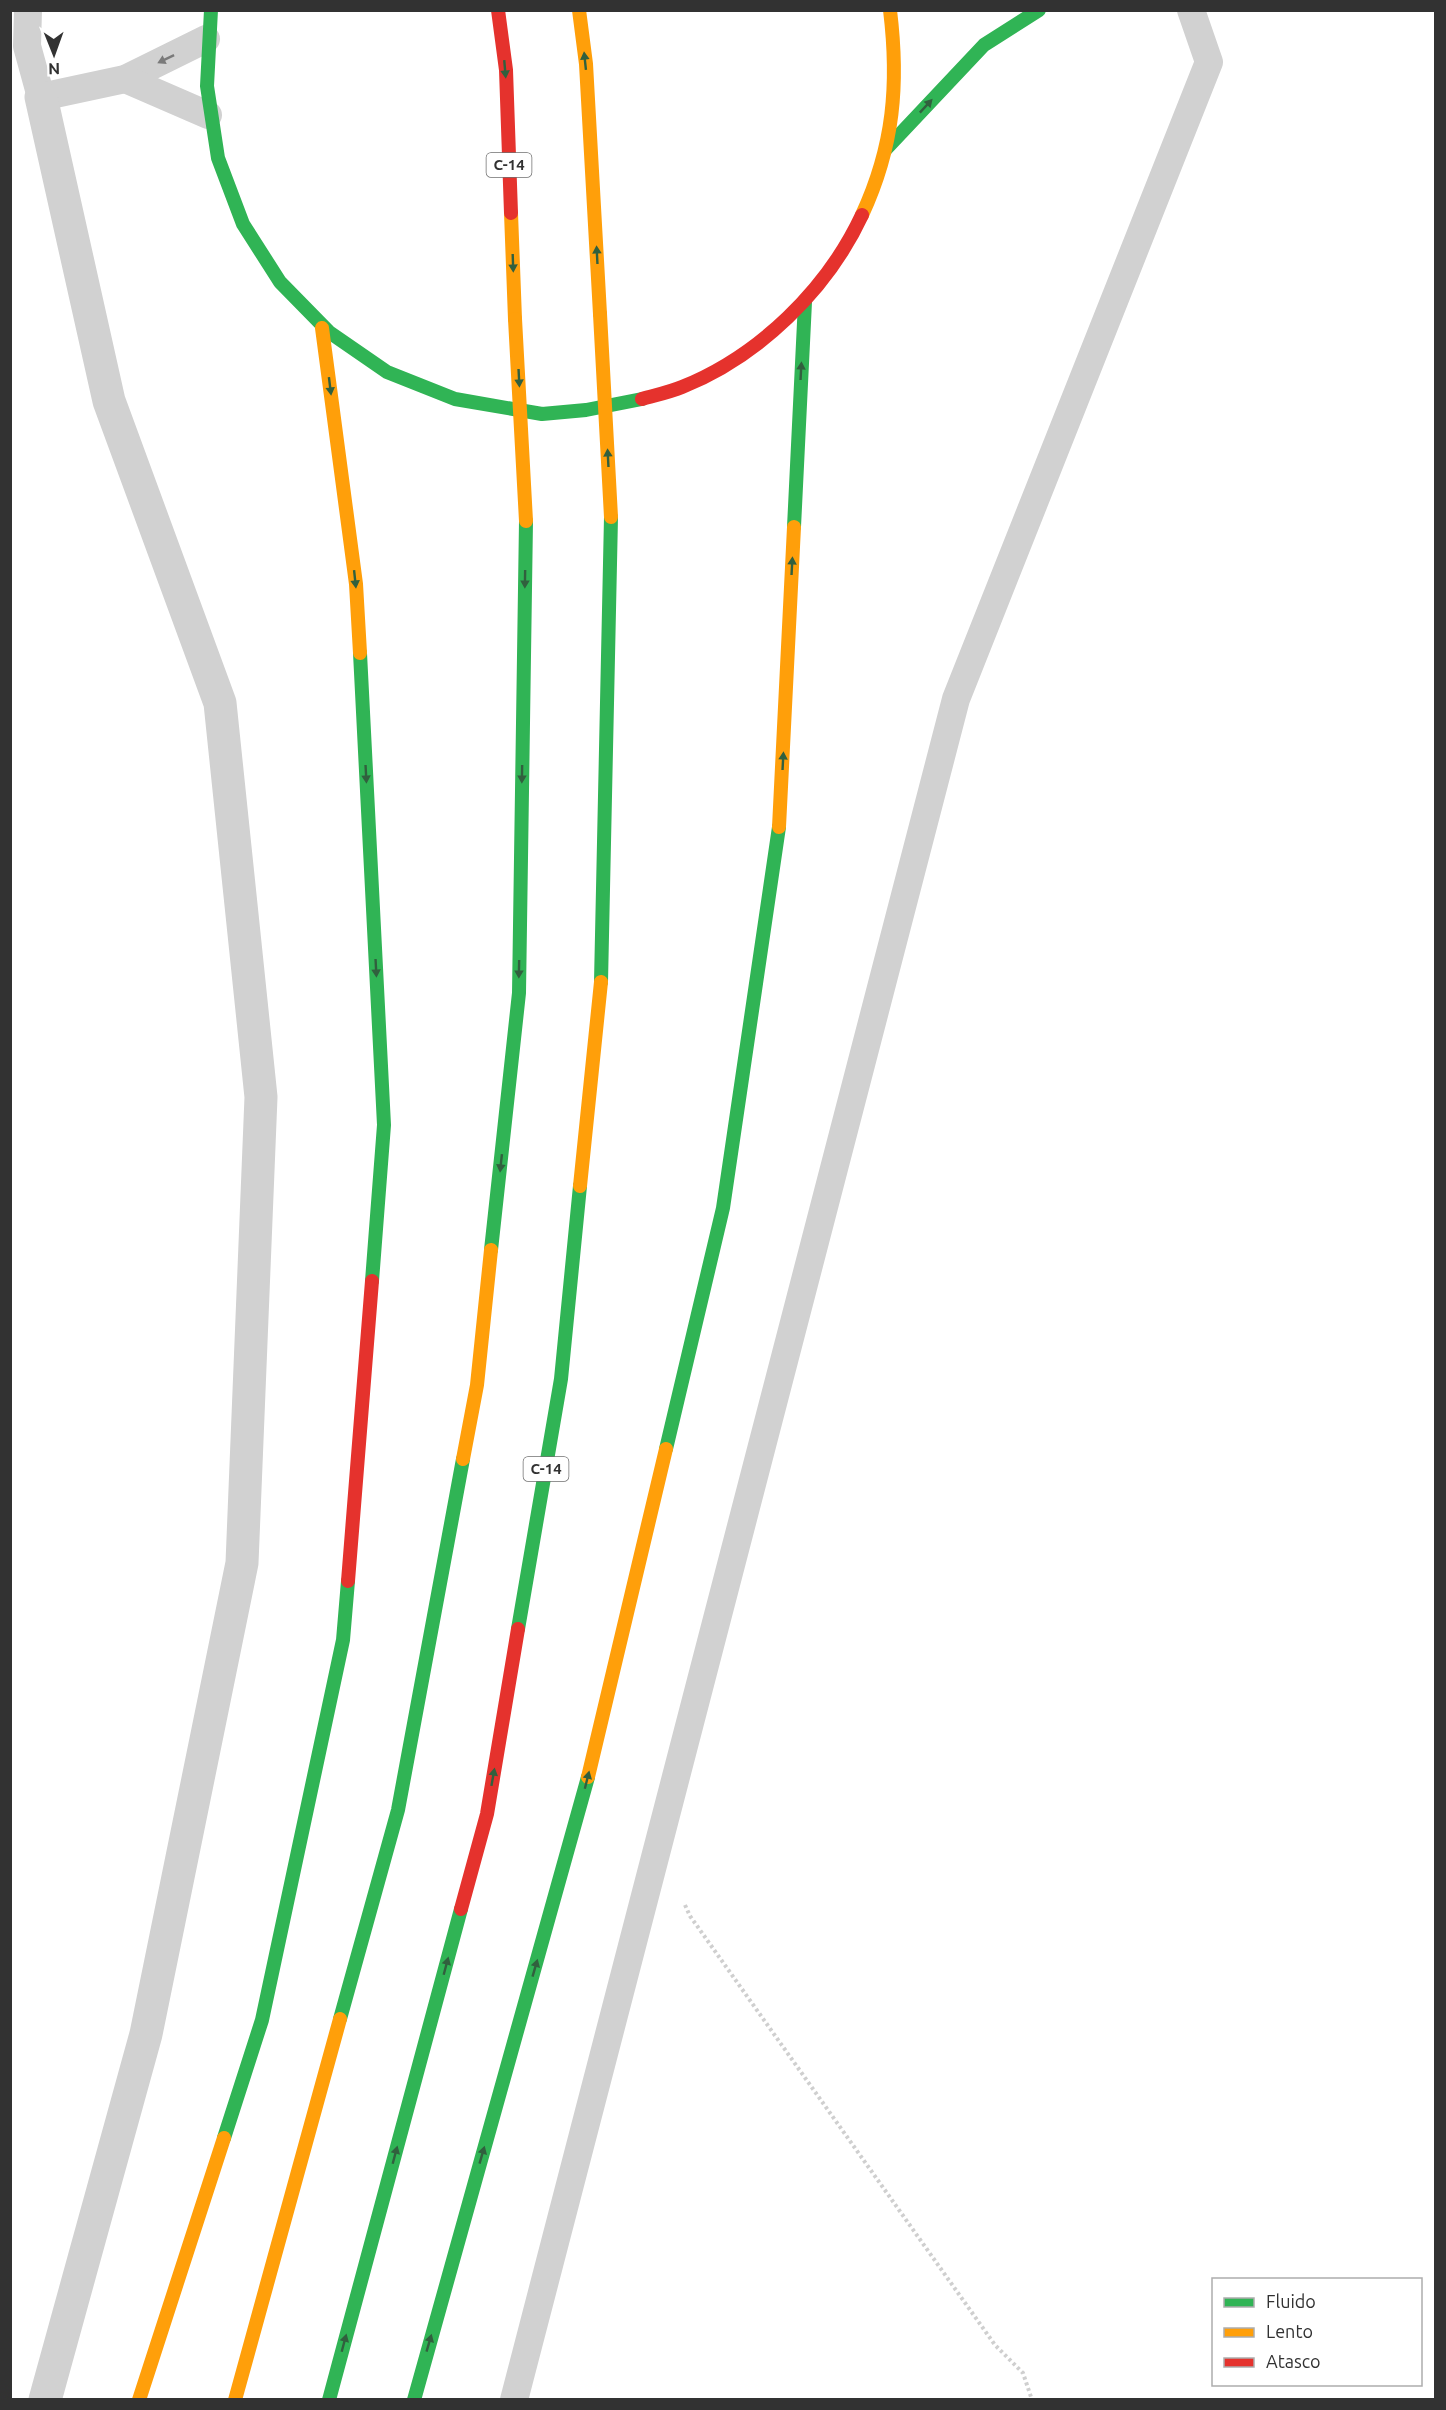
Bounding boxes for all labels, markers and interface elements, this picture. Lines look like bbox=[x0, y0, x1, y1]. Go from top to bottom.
north arrow bbox=[24, 24, 84, 84]
one-way arrow bbox=[580, 51, 590, 70]
one-way arrow bbox=[157, 55, 174, 64]
one-way arrow bbox=[500, 59, 510, 78]
text: N bbox=[48, 60, 60, 78]
one-way arrow bbox=[919, 100, 933, 114]
road number: C-14 bbox=[486, 153, 532, 177]
one-way arrow bbox=[592, 246, 601, 265]
one-way arrow bbox=[509, 254, 518, 273]
one-way arrow bbox=[797, 362, 806, 381]
one-way arrow bbox=[514, 368, 523, 387]
one-way arrow bbox=[325, 376, 334, 395]
one-way arrow bbox=[604, 449, 613, 468]
one-way arrow bbox=[788, 557, 797, 576]
one-way arrow bbox=[350, 570, 360, 589]
one-way arrow bbox=[521, 570, 530, 589]
one-way arrow bbox=[778, 752, 787, 771]
one-way arrow bbox=[361, 764, 370, 783]
one-way arrow bbox=[518, 765, 527, 784]
one-way arrow bbox=[371, 959, 380, 978]
one-way arrow bbox=[514, 960, 524, 979]
one-way arrow bbox=[496, 1154, 506, 1173]
road number: C-14 bbox=[524, 1457, 568, 1481]
one-way arrow bbox=[489, 1768, 498, 1787]
one-way arrow bbox=[583, 1771, 593, 1789]
one-way arrow bbox=[441, 1957, 451, 1976]
one-way arrow bbox=[531, 1959, 540, 1977]
one-way arrow bbox=[391, 2146, 400, 2164]
one-way arrow bbox=[478, 2146, 487, 2164]
legend bbox=[1212, 2278, 1422, 2386]
text: Fluido bbox=[1266, 2291, 1316, 2311]
text: Lento bbox=[1266, 2321, 1313, 2341]
one-way arrow bbox=[340, 2334, 349, 2352]
one-way arrow bbox=[425, 2334, 435, 2352]
text: Atasco bbox=[1266, 2351, 1321, 2371]

